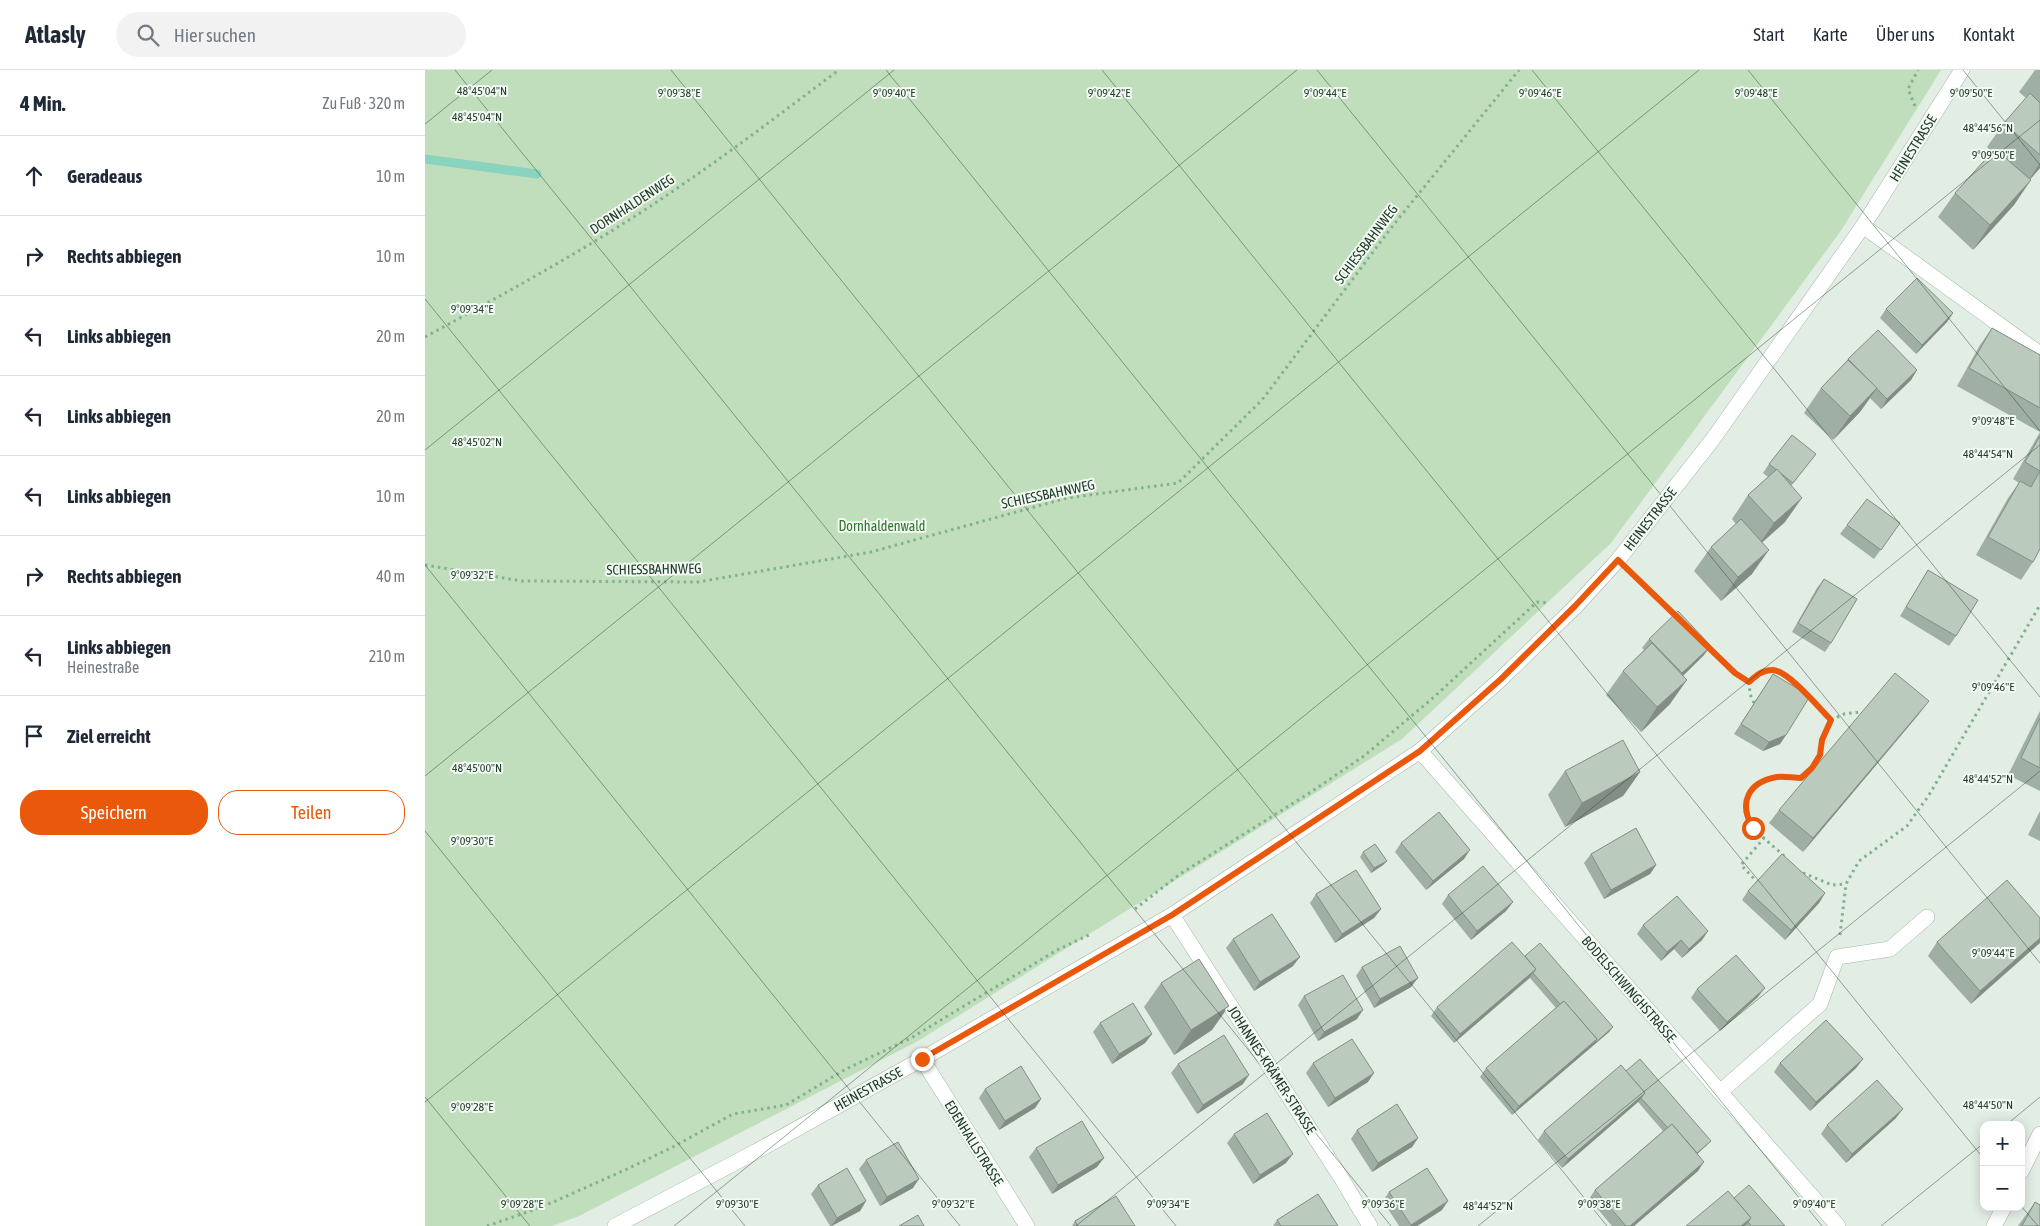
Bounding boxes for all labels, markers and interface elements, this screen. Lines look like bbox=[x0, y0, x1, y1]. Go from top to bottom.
search box bbox=[116, 12, 466, 57]
text: Atlasly bbox=[25, 21, 86, 48]
icon: search bbox=[134, 21, 162, 49]
text: Hier suchen bbox=[174, 24, 256, 46]
text: Start bbox=[1753, 24, 1785, 45]
text: Karte bbox=[1813, 24, 1848, 45]
text: Über uns bbox=[1876, 24, 1935, 45]
text: Kontakt bbox=[1963, 24, 2015, 45]
text: 48°45'04"N bbox=[457, 84, 507, 98]
text: 9°09'38"E bbox=[658, 86, 700, 100]
text: 9°09'40"E bbox=[873, 86, 915, 100]
text: 9°09'42"E bbox=[1088, 86, 1130, 100]
text: 9°09'44"E bbox=[1304, 86, 1346, 100]
text: 9°09'46"E bbox=[1519, 86, 1561, 100]
text: 9°09'48"E bbox=[1735, 86, 1777, 100]
text: 9°09'50"E bbox=[1950, 86, 1992, 100]
text: 4 Min. bbox=[20, 91, 66, 115]
text: Zu Fuß · 320 m bbox=[322, 94, 405, 112]
text: 48°45'04"N bbox=[452, 110, 502, 124]
street label: HEINESTRASSE bbox=[1886, 112, 1940, 184]
text: 48°44'56"N bbox=[1963, 121, 2013, 135]
text: 9°09'50"E bbox=[1972, 148, 2014, 162]
icon: ahead bbox=[20, 162, 48, 190]
text: Geradeaus bbox=[67, 165, 142, 187]
text: 10 m bbox=[376, 167, 405, 185]
street label: DORNHALDENWEG bbox=[587, 171, 677, 237]
street label: SCHIESSBAHNWEG bbox=[1331, 201, 1401, 287]
icon: right bbox=[20, 242, 48, 270]
text: Rechts abbiegen bbox=[67, 245, 182, 267]
text: 10 m bbox=[376, 247, 405, 265]
text: 9°09'34"E bbox=[451, 302, 493, 316]
icon: left bbox=[20, 322, 48, 350]
text: Links abbiegen bbox=[67, 325, 171, 347]
text: 20 m bbox=[376, 327, 405, 345]
icon: left bbox=[20, 402, 48, 430]
text: Links abbiegen bbox=[67, 405, 171, 427]
text: 20 m bbox=[376, 407, 405, 425]
text: 9°09'48"E bbox=[1972, 414, 2014, 428]
text: 48°45'02"N bbox=[452, 435, 502, 449]
text: 48°44'54"N bbox=[1963, 447, 2013, 461]
street label: SCHIESSBAHNWEG bbox=[1000, 476, 1096, 512]
icon: left bbox=[20, 482, 48, 510]
street label: HEINESTRASSE bbox=[1620, 484, 1680, 554]
text: Links abbiegen bbox=[67, 485, 171, 507]
text: 10 m bbox=[376, 487, 405, 505]
park label: Dornhaldenwald bbox=[839, 518, 925, 534]
street label: SCHIESSBAHNWEG bbox=[606, 560, 702, 578]
icon: right bbox=[20, 562, 48, 590]
text: Rechts abbiegen bbox=[67, 565, 182, 587]
text: 40 m bbox=[376, 567, 405, 585]
text: 9°09'32"E bbox=[451, 568, 493, 582]
text: Links abbiegen bbox=[67, 636, 171, 658]
icon: left bbox=[20, 642, 48, 670]
text: 210 m bbox=[369, 647, 405, 665]
text: Heinestraße bbox=[67, 658, 139, 676]
text: 9°09'46"E bbox=[1972, 680, 2014, 694]
icon: arrive bbox=[20, 722, 48, 750]
text: Ziel erreicht bbox=[67, 725, 151, 747]
text: 48°45'00"N bbox=[452, 761, 502, 775]
text: 48°44'52"N bbox=[1963, 772, 2013, 786]
button: Speichern bbox=[20, 790, 208, 835]
button: Teilen bbox=[218, 790, 405, 835]
route start bbox=[1742, 817, 1765, 840]
text: 9°09'30"E bbox=[451, 834, 493, 848]
street label: BODELSCHWINGHSTRASSE bbox=[1579, 933, 1680, 1045]
text: 9°09'44"E bbox=[1972, 946, 2014, 960]
street label: JOHANNES-KRÄMER-STRASSE bbox=[1225, 1003, 1319, 1137]
route end bbox=[911, 1048, 934, 1071]
street label: HEINESTRASSE bbox=[831, 1064, 905, 1114]
street label: EDENHALLSTRASSE bbox=[941, 1097, 1007, 1189]
text: 48°44'50"N bbox=[1963, 1098, 2013, 1112]
text: 9°09'28"E bbox=[451, 1100, 493, 1114]
map controls bbox=[1980, 1121, 2025, 1211]
button: + bbox=[1980, 1121, 2025, 1166]
button: − bbox=[1980, 1166, 2025, 1211]
text: 9°09'28"E bbox=[501, 1197, 543, 1211]
text: 9°09'30"E bbox=[716, 1197, 758, 1211]
text: 9°09'32"E bbox=[932, 1197, 974, 1211]
text: 9°09'34"E bbox=[1147, 1197, 1189, 1211]
text: 9°09'36"E bbox=[1362, 1197, 1404, 1211]
text: 9°09'38"E bbox=[1578, 1197, 1620, 1211]
text: 9°09'40"E bbox=[1793, 1197, 1835, 1211]
text: 48°44'52"N bbox=[1463, 1199, 1513, 1213]

